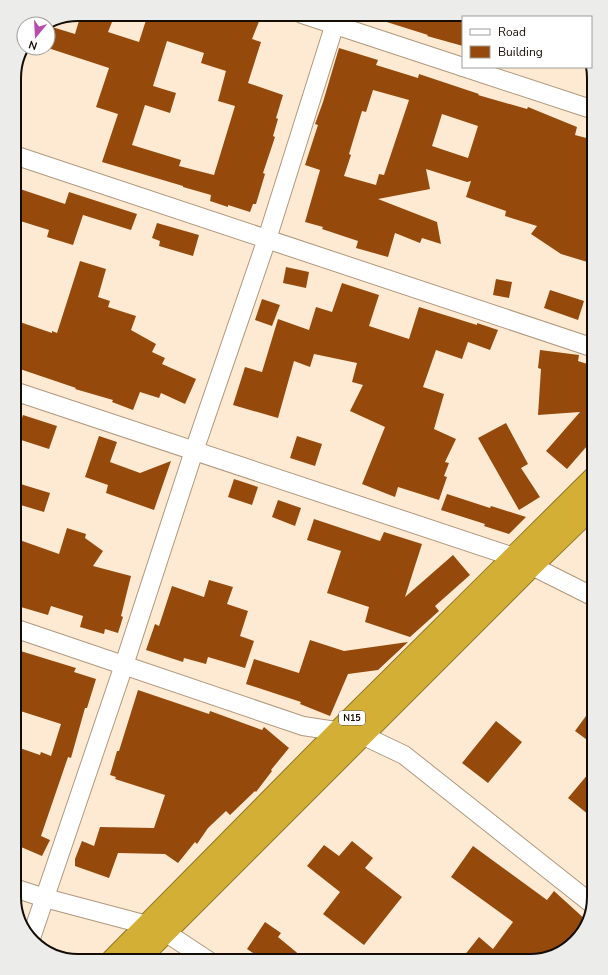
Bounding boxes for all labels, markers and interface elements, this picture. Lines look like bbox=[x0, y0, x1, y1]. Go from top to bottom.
north arrow bbox=[16, 16, 56, 56]
legend bbox=[462, 16, 592, 68]
text: Road bbox=[498, 24, 526, 40]
text: N bbox=[27, 37, 39, 53]
text: Building bbox=[498, 44, 543, 60]
road number: N15 bbox=[339, 711, 365, 725]

